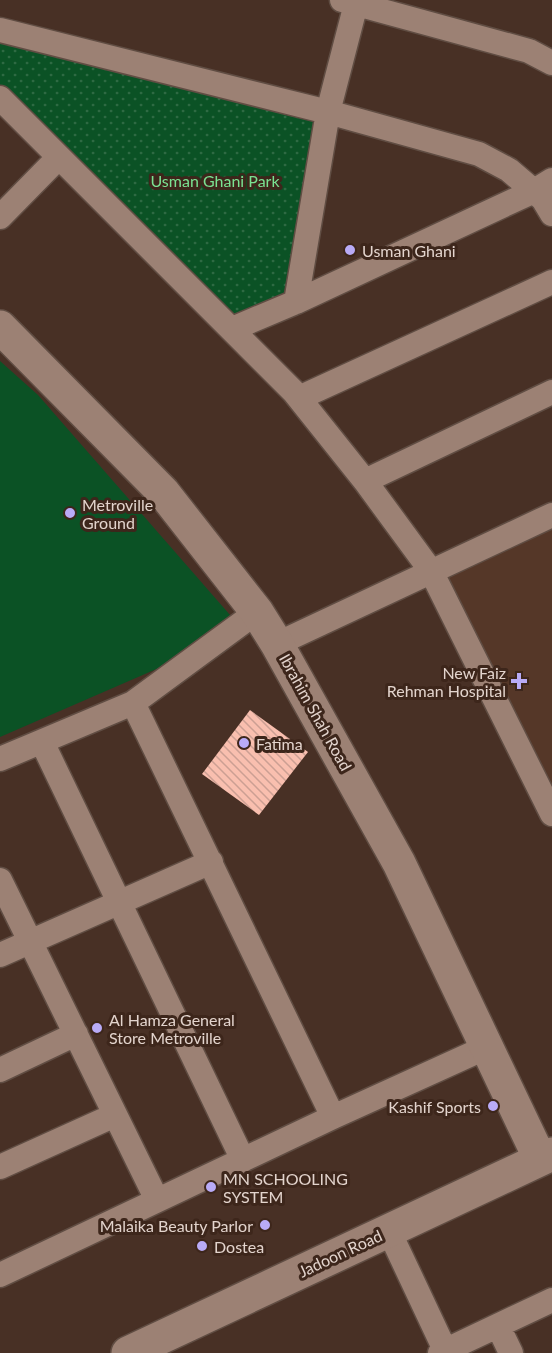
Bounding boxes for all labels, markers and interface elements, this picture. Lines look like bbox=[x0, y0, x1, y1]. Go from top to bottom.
park label: Usman Ghani Park bbox=[150, 171, 280, 190]
place label: Usman Ghani bbox=[362, 241, 456, 260]
marker: Usman Ghani bbox=[343, 243, 357, 257]
place label: Metroville Ground bbox=[82, 495, 153, 532]
marker: Metroville Ground bbox=[63, 506, 77, 520]
street label: Ibrahim Shah Road bbox=[276, 650, 356, 774]
place label: New Faiz Rehman Hospital bbox=[387, 663, 506, 700]
marker: New Faiz Rehman Hospital bbox=[510, 672, 528, 690]
place label: Fatima bbox=[256, 734, 303, 753]
marker: Fatima bbox=[237, 736, 251, 750]
place label: Al Hamza General Store Metroville bbox=[109, 1010, 235, 1047]
marker: Al Hamza General Store Metroville bbox=[90, 1021, 104, 1035]
place label: Kashif Sports bbox=[388, 1097, 481, 1116]
marker: Kashif Sports bbox=[486, 1099, 500, 1113]
place label: MN SCHOOLING SYSTEM bbox=[223, 1169, 348, 1206]
marker: MN SCHOOLING SYSTEM bbox=[204, 1180, 218, 1194]
place label: Malaika Beauty Parlor bbox=[100, 1216, 253, 1235]
marker: Malaika Beauty Parlor bbox=[258, 1218, 272, 1232]
street label: Jadoon Road bbox=[295, 1225, 385, 1281]
place label: Dostea bbox=[214, 1237, 264, 1256]
marker: Dostea bbox=[195, 1239, 209, 1253]

